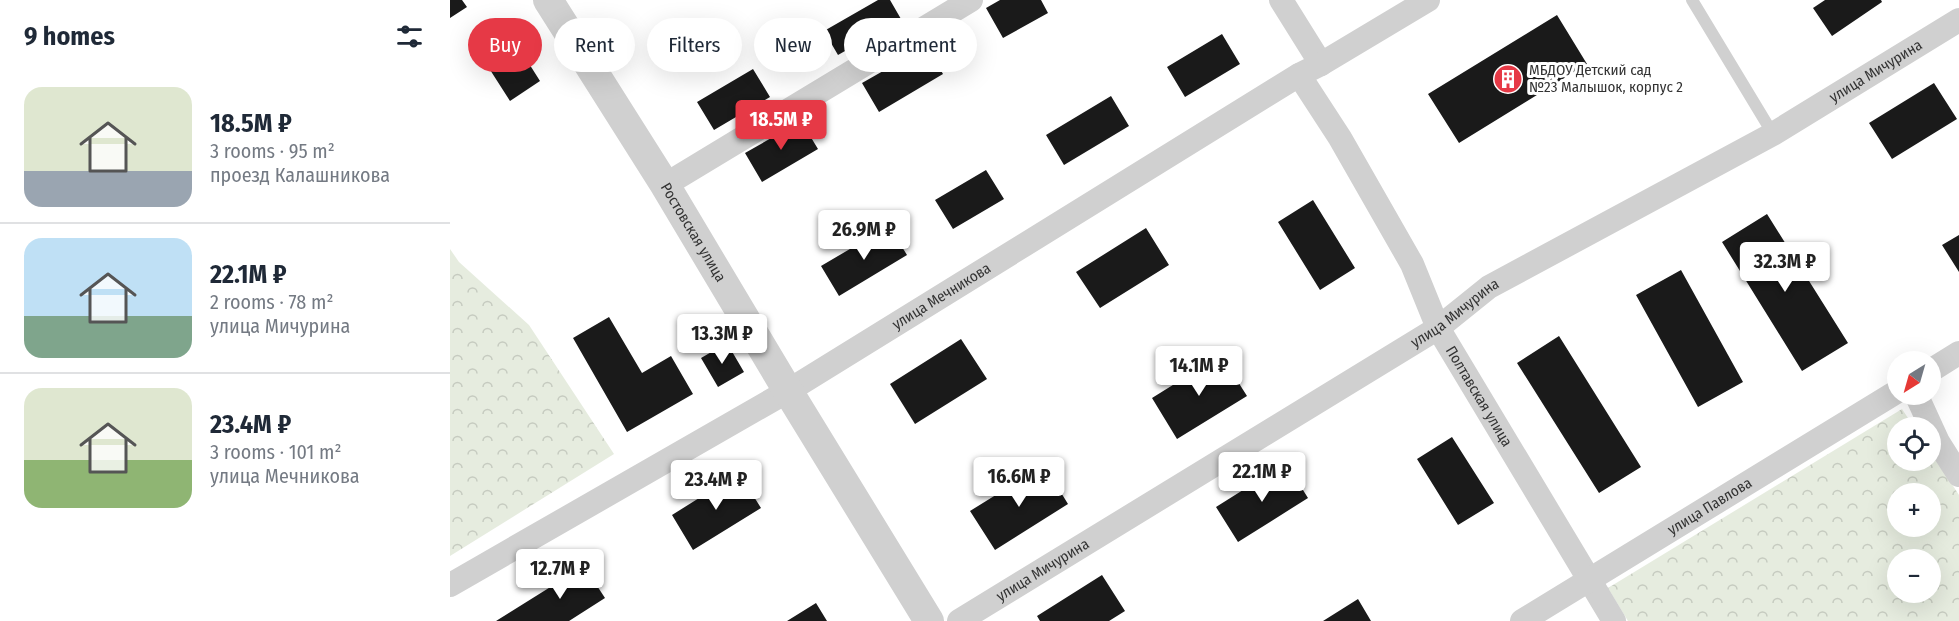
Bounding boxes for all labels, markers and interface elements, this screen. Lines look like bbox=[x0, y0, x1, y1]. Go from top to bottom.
chip: Buy bbox=[468, 18, 542, 72]
chip: Rent bbox=[554, 18, 635, 72]
chip: Filters bbox=[647, 18, 742, 72]
chip: New bbox=[754, 18, 832, 72]
chip: Apartment bbox=[844, 18, 977, 72]
icon: filters bbox=[393, 20, 426, 53]
text: 9 homes bbox=[24, 21, 115, 52]
street label: улица Мичурина bbox=[1826, 36, 1925, 106]
place label: МБДОУ Детский сад №23 Малышок, корпус 2 bbox=[1529, 61, 1683, 96]
building icon: МБДОУ Детский сад №23 Малышок, корпус 2 bbox=[1492, 63, 1524, 95]
pin: 18.5M ₽ bbox=[726, 100, 836, 151]
text: 18.5M ₽ bbox=[750, 107, 813, 131]
text: 18.5M ₽ bbox=[210, 108, 292, 139]
icon: home bbox=[72, 111, 144, 183]
text: 3 rooms · 95 m² bbox=[210, 139, 335, 163]
text: проезд Калашникова bbox=[210, 163, 390, 187]
street label: Ростовская улица bbox=[657, 180, 730, 285]
pin: 26.9M ₽ bbox=[809, 210, 919, 261]
text: 26.9M ₽ bbox=[832, 217, 896, 241]
pin: 32.3M ₽ bbox=[1730, 242, 1840, 293]
text: 32.3M ₽ bbox=[1754, 249, 1816, 273]
text: 22.1M ₽ bbox=[210, 259, 287, 290]
street label: улица Мечникова bbox=[889, 259, 994, 333]
icon: home bbox=[72, 262, 144, 334]
street label: улица Мичурина bbox=[1408, 274, 1502, 351]
text: 2 rooms · 78 m² bbox=[210, 290, 333, 314]
text: улица Мичурина bbox=[210, 314, 350, 338]
pin: 13.3M ₽ bbox=[667, 314, 777, 365]
text: 13.3M ₽ bbox=[691, 321, 753, 345]
street label: Полтавская улица bbox=[1442, 343, 1516, 450]
pin: 14.1M ₽ bbox=[1144, 346, 1254, 397]
north arrow bbox=[1887, 351, 1941, 405]
map controls bbox=[1887, 351, 1941, 603]
text: 14.1M ₽ bbox=[1169, 353, 1229, 377]
text: 23.4M ₽ bbox=[210, 409, 291, 440]
icon: home bbox=[72, 412, 144, 484]
button: locate bbox=[1887, 417, 1941, 471]
text: 3 rooms · 101 m² bbox=[210, 440, 341, 464]
pin: 22.1M ₽ bbox=[1207, 452, 1317, 503]
pin: 16.6M ₽ bbox=[964, 457, 1074, 508]
text: 22.1M ₽ bbox=[1233, 459, 1291, 483]
pin: 23.4M ₽ bbox=[661, 460, 771, 511]
text: улица Мечникова bbox=[210, 464, 360, 488]
text: 16.6M ₽ bbox=[987, 464, 1051, 488]
text: 23.4M ₽ bbox=[685, 467, 747, 491]
street label: улица Павлова bbox=[1664, 474, 1755, 539]
button: + bbox=[1887, 483, 1941, 537]
street label: улица Мичурина bbox=[993, 535, 1092, 605]
pin: 12.7M ₽ bbox=[505, 549, 615, 600]
button: − bbox=[1887, 549, 1941, 603]
text: 12.7M ₽ bbox=[530, 556, 590, 580]

